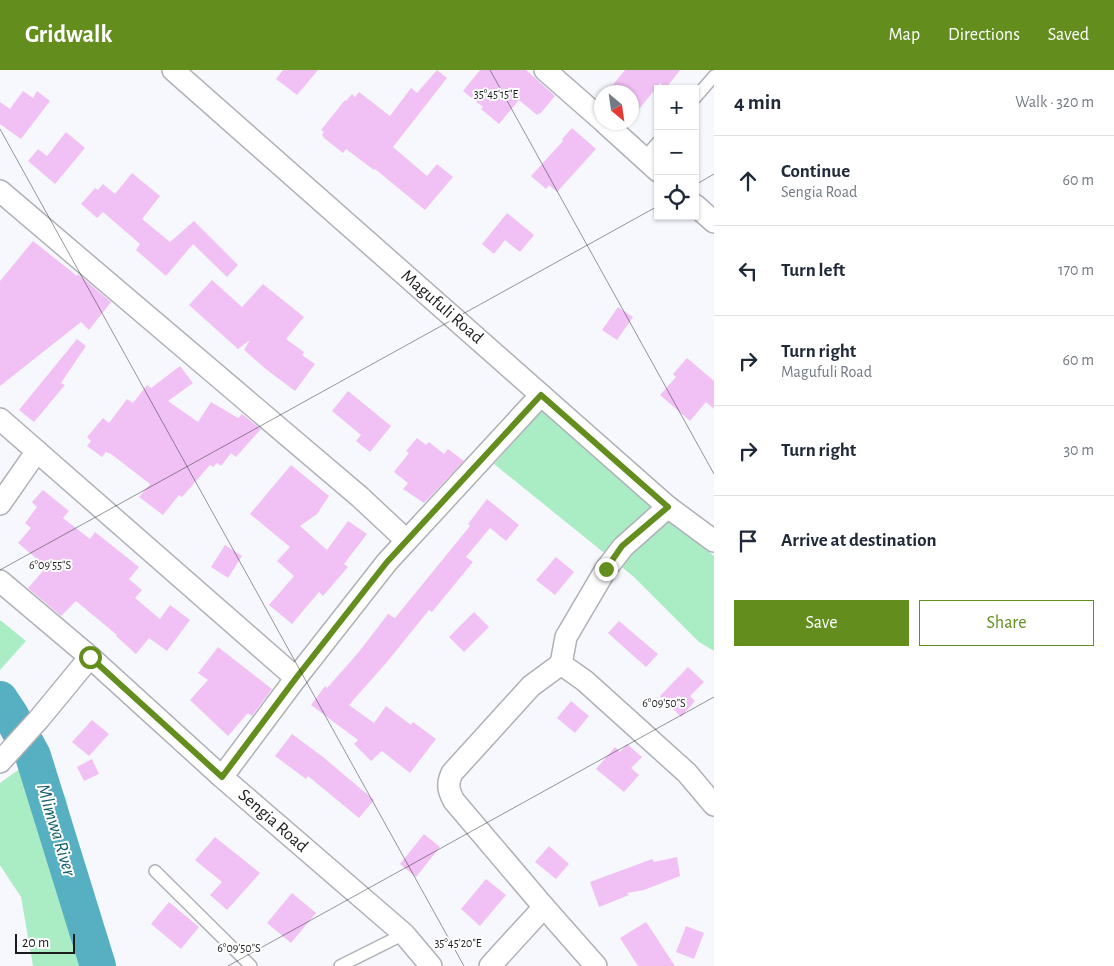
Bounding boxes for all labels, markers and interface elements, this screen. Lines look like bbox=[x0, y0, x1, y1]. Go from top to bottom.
text: Gridwalk bbox=[25, 23, 112, 47]
text: Map bbox=[889, 26, 920, 44]
text: Directions bbox=[948, 26, 1020, 44]
text: Saved bbox=[1048, 26, 1089, 44]
north arrow bbox=[594, 85, 639, 130]
map controls bbox=[654, 85, 699, 220]
button: + bbox=[654, 85, 699, 130]
text: 35°45'15"E bbox=[474, 88, 518, 100]
text: 4 min bbox=[734, 92, 781, 113]
text: Walk · 320 m bbox=[1015, 94, 1094, 110]
button: − bbox=[654, 130, 699, 175]
text: Continue bbox=[781, 162, 850, 181]
icon: ahead bbox=[734, 167, 762, 195]
text: 60 m bbox=[1063, 172, 1094, 188]
button: locate bbox=[654, 175, 699, 220]
text: Sengia Road bbox=[781, 184, 857, 200]
icon: left bbox=[734, 257, 762, 285]
text: Turn left bbox=[781, 261, 845, 280]
text: 170 m bbox=[1058, 262, 1094, 278]
street label: Magufuli Road bbox=[397, 267, 487, 347]
text: Turn right bbox=[781, 342, 856, 361]
icon: right bbox=[734, 347, 762, 375]
text: 60 m bbox=[1063, 352, 1094, 368]
text: Magufuli Road bbox=[781, 364, 872, 380]
icon: right bbox=[734, 437, 762, 465]
text: Turn right bbox=[781, 441, 856, 460]
text: 30 m bbox=[1064, 442, 1094, 458]
icon: arrive bbox=[734, 527, 762, 555]
text: Arrive at destination bbox=[781, 531, 937, 550]
route end bbox=[595, 558, 618, 581]
text: 6°09'55"S bbox=[29, 559, 71, 571]
button: Save bbox=[734, 600, 909, 646]
button: Share bbox=[919, 600, 1094, 646]
route start bbox=[79, 646, 102, 669]
text: 6°09'50"S bbox=[642, 697, 686, 709]
water label: Mlimwa River bbox=[33, 782, 79, 879]
street label: Sengia Road bbox=[235, 786, 311, 856]
scale bar bbox=[15, 931, 75, 954]
text: 20 m bbox=[22, 936, 49, 950]
text: 35°45'20"E bbox=[434, 937, 482, 949]
text: 6°09'50"S bbox=[217, 942, 261, 954]

